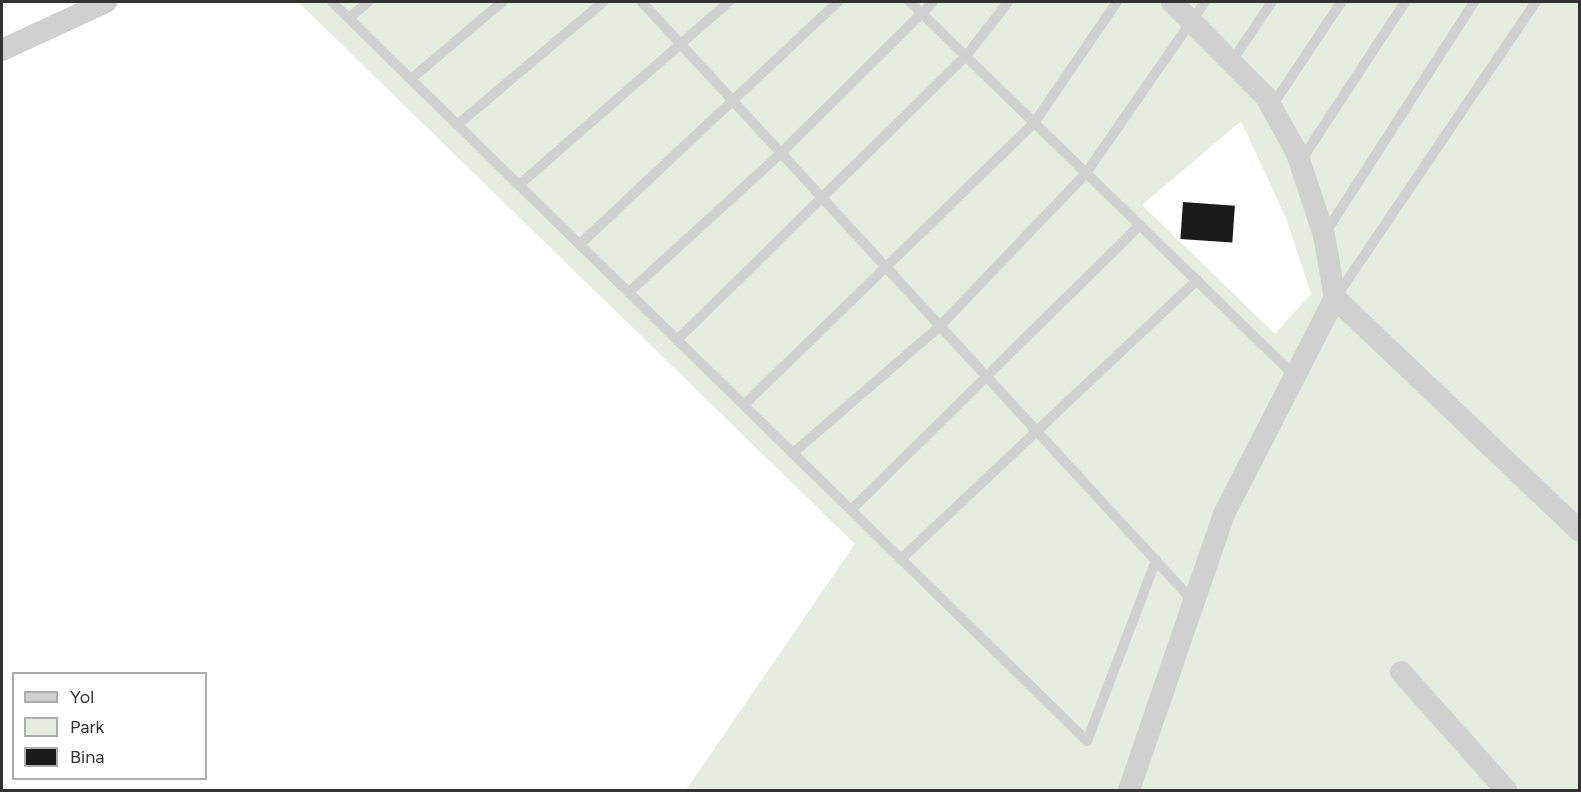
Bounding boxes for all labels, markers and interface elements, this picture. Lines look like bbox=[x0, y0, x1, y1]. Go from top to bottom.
legend bbox=[12, 672, 207, 780]
text: Yol bbox=[70, 686, 94, 708]
text: Park bbox=[70, 716, 104, 738]
text: Bina bbox=[70, 746, 104, 768]

